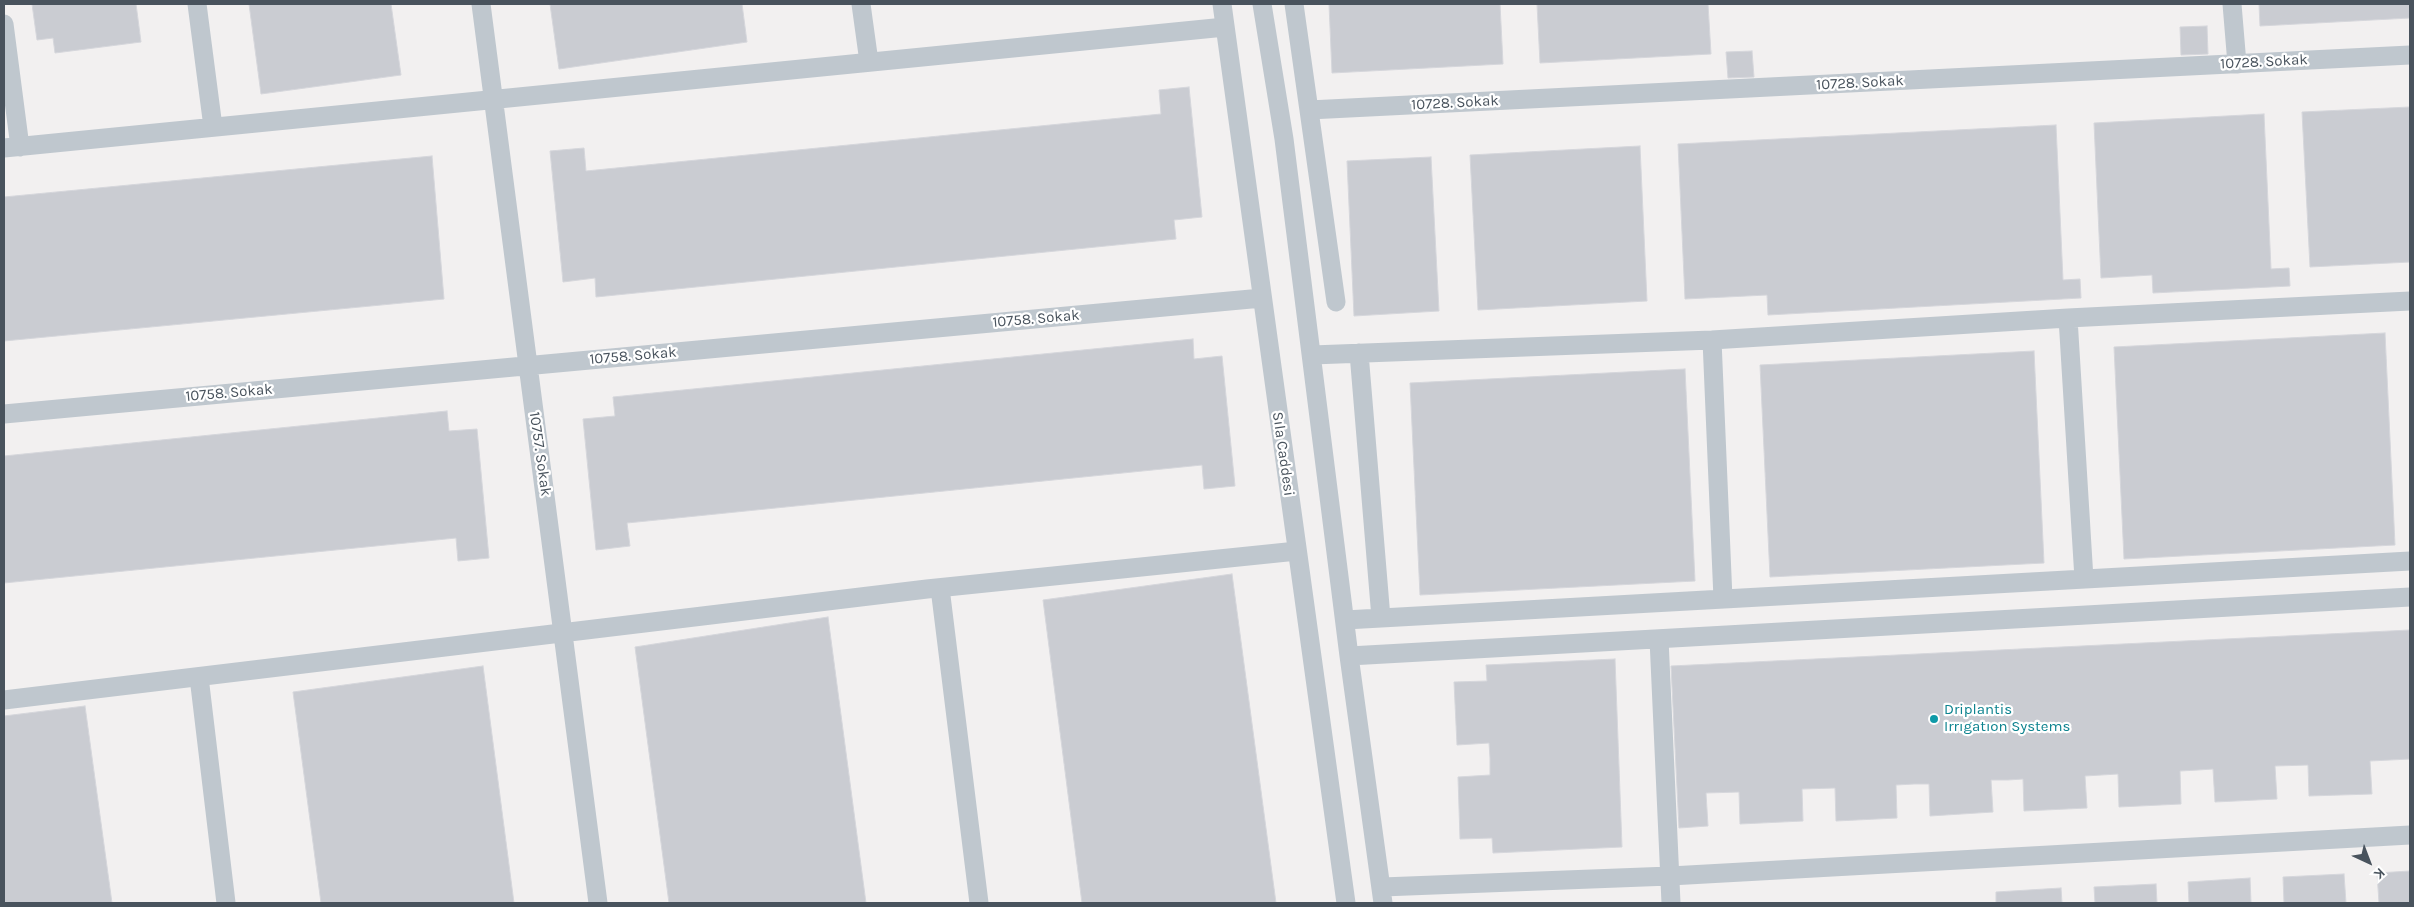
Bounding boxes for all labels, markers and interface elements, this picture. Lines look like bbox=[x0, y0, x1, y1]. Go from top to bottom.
street label: 10728. Sokak bbox=[2220, 51, 2308, 73]
street label: 10728. Sokak bbox=[1816, 72, 1904, 94]
street label: 10728. Sokak bbox=[1411, 92, 1499, 114]
street label: 10758. Sokak bbox=[992, 306, 1080, 332]
street label: 10758. Sokak bbox=[589, 343, 677, 369]
street label: 10758. Sokak bbox=[185, 380, 273, 406]
street label: 10757. Sokak bbox=[525, 411, 555, 497]
street label: Sıla Caddesi bbox=[1268, 411, 1298, 497]
place label: Driplantis Irrıgatıon Systems bbox=[1944, 701, 2070, 736]
marker: Driplantis Irrıgatıon Systems bbox=[1928, 713, 1940, 725]
north arrow bbox=[2344, 837, 2394, 887]
text: K bbox=[2370, 864, 2389, 883]

